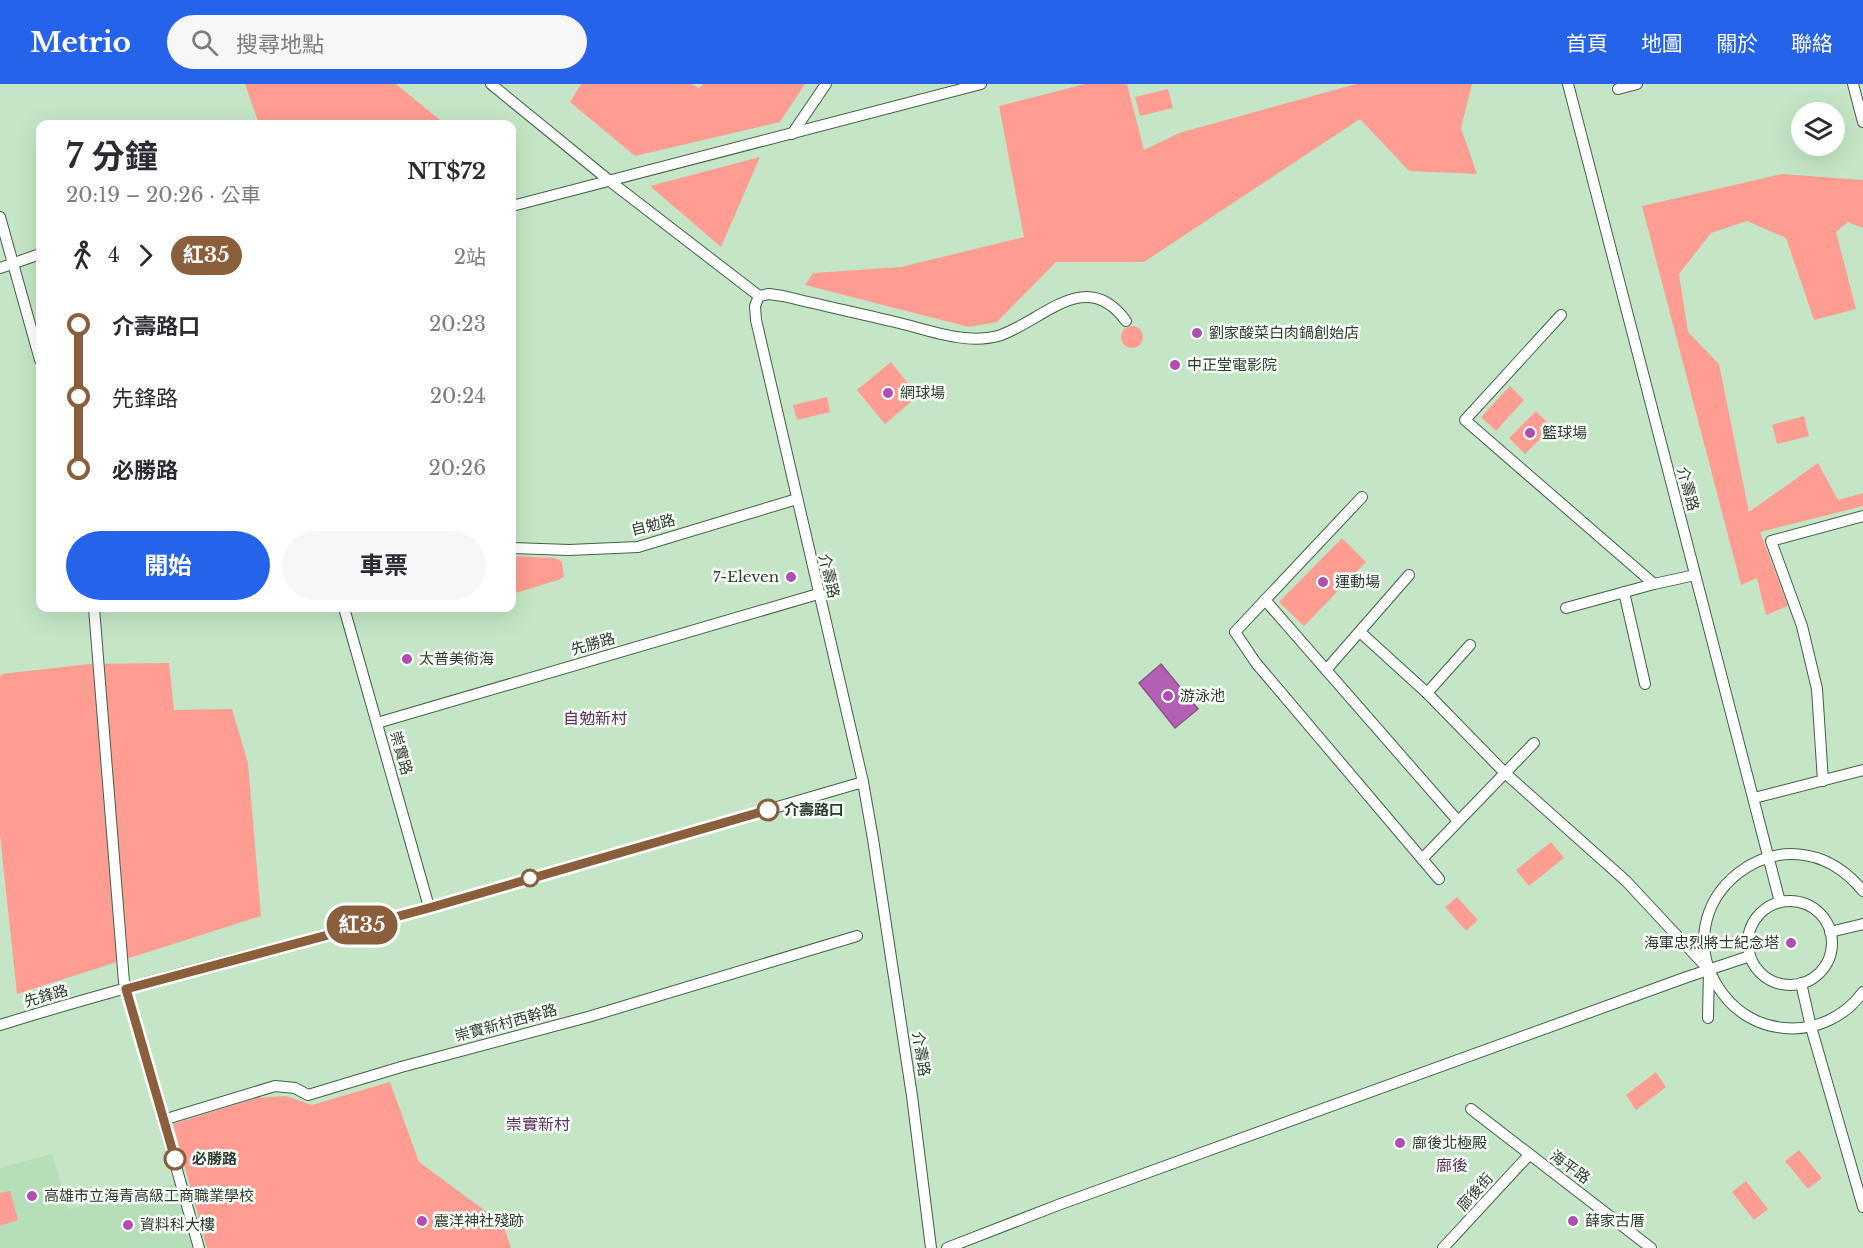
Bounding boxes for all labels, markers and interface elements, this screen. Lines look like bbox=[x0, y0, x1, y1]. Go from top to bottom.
search box bbox=[167, 15, 587, 69]
text: Metrio bbox=[30, 25, 131, 60]
icon: search bbox=[188, 26, 221, 59]
text: 搜尋地點 bbox=[236, 31, 324, 58]
text: 首頁 bbox=[1566, 31, 1608, 57]
text: 地圖 bbox=[1641, 31, 1683, 57]
text: 關於 bbox=[1716, 31, 1758, 57]
text: 聯絡 bbox=[1791, 31, 1833, 57]
map controls bbox=[1791, 102, 1845, 156]
button: layers bbox=[1791, 102, 1845, 156]
text: 7 分鐘 bbox=[66, 136, 158, 177]
text: NT$72 bbox=[407, 158, 486, 185]
text: 20:19 – 20:26 · 公車 bbox=[66, 183, 261, 207]
icon: walk bbox=[66, 239, 99, 272]
icon: forward bbox=[129, 239, 162, 272]
text: 紅35 bbox=[183, 242, 230, 268]
text: 4 bbox=[108, 243, 120, 267]
text: 2站 bbox=[454, 245, 486, 269]
text: 20:23 bbox=[429, 312, 486, 336]
text: 介壽路口 bbox=[112, 313, 200, 340]
place label: 劉家酸菜白肉鍋創始店 bbox=[1209, 323, 1359, 342]
marker: 劉家酸菜白肉鍋創始店 bbox=[1190, 326, 1204, 340]
place label: 中正堂電影院 bbox=[1187, 355, 1277, 374]
marker: 中正堂電影院 bbox=[1168, 358, 1182, 372]
place label: 網球場 bbox=[900, 383, 945, 402]
text: 20:24 bbox=[430, 384, 486, 408]
text: 先鋒路 bbox=[112, 385, 178, 412]
marker: 網球場 bbox=[881, 386, 895, 400]
place label: 籃球場 bbox=[1542, 423, 1587, 442]
marker: 籃球場 bbox=[1523, 426, 1537, 440]
text: 20:26 bbox=[429, 456, 486, 480]
text: 必勝路 bbox=[112, 457, 178, 484]
street label: 介壽路 bbox=[1673, 465, 1703, 513]
street label: 自勉路 bbox=[629, 510, 677, 539]
button: 開始 bbox=[66, 531, 270, 600]
button: 車票 bbox=[282, 531, 486, 600]
street label: 介壽路 bbox=[815, 552, 844, 600]
place label: 7-Eleven bbox=[713, 567, 779, 586]
marker: 7-Eleven bbox=[784, 570, 798, 584]
place label: 運動場 bbox=[1335, 572, 1380, 591]
marker: 運動場 bbox=[1316, 575, 1330, 589]
street label: 先勝路 bbox=[569, 628, 617, 659]
place label: 太普美術海 bbox=[419, 649, 494, 668]
marker: 太普美術海 bbox=[400, 652, 414, 666]
place label: 游泳池 bbox=[1180, 686, 1225, 705]
marker: 游泳池 bbox=[1161, 689, 1175, 703]
district label: 自勉新村 bbox=[563, 708, 627, 728]
street label: 崇實路 bbox=[386, 729, 417, 777]
marker: 介壽路口 bbox=[757, 799, 779, 821]
place label: 介壽路口 bbox=[784, 800, 844, 819]
unlabelled marker bbox=[521, 869, 539, 887]
line badge: 紅35 bbox=[328, 906, 397, 944]
text: 紅35 bbox=[339, 912, 385, 938]
place label: 海軍忠烈將士紀念塔 bbox=[1644, 933, 1779, 952]
marker: 海軍忠烈將士紀念塔 bbox=[1784, 936, 1798, 950]
street label: 先鋒路 bbox=[22, 980, 70, 1011]
street label: 崇實新村西幹路 bbox=[453, 1000, 559, 1045]
street label: 介壽路 bbox=[909, 1030, 934, 1078]
district label: 崇實新村 bbox=[506, 1114, 570, 1134]
place label: 廍後北極殿 bbox=[1412, 1133, 1487, 1152]
marker: 廍後北極殿 bbox=[1393, 1136, 1407, 1150]
street label: 海平路 bbox=[1547, 1146, 1594, 1188]
marker: 必勝路 bbox=[164, 1148, 186, 1170]
place label: 必勝路 bbox=[192, 1149, 237, 1168]
district label: 廍後 bbox=[1436, 1155, 1468, 1175]
street label: 廍後街 bbox=[1453, 1169, 1497, 1215]
place label: 高雄市立海青高級工商職業學校 bbox=[44, 1186, 254, 1205]
marker: 高雄市立海青高級工商職業學校 bbox=[25, 1189, 39, 1203]
place label: 震洋神社殘跡 bbox=[434, 1211, 524, 1230]
place label: 薛家古厝 bbox=[1585, 1211, 1645, 1230]
marker: 震洋神社殘跡 bbox=[415, 1214, 429, 1228]
marker: 薛家古厝 bbox=[1566, 1214, 1580, 1228]
place label: 資料科大樓 bbox=[140, 1215, 215, 1234]
marker: 資料科大樓 bbox=[121, 1218, 135, 1232]

